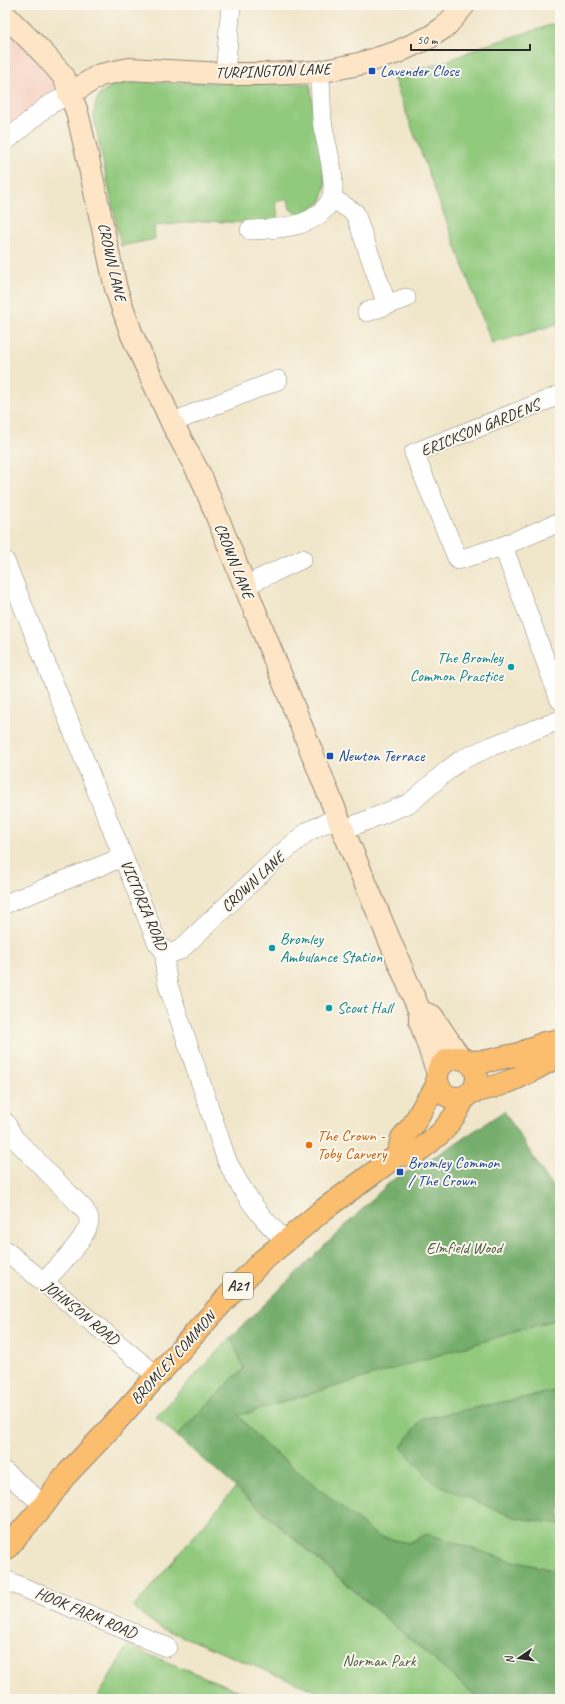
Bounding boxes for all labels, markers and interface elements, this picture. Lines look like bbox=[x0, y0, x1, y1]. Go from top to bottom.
scale bar bbox=[411, 26, 530, 52]
text: 50 m bbox=[417, 32, 439, 48]
street label: TURPINGTON LANE bbox=[215, 59, 333, 83]
place label: Lavender Close bbox=[380, 61, 461, 81]
marker: Lavender Close bbox=[367, 66, 377, 76]
street label: CROWN LANE bbox=[93, 221, 131, 305]
street label: ERICKSON GARDENS bbox=[418, 394, 545, 461]
street label: CROWN LANE bbox=[210, 520, 259, 604]
place label: The Bromley Common Practice bbox=[410, 648, 505, 686]
marker: The Bromley Common Practice bbox=[506, 662, 516, 672]
place label: Newton Terrace bbox=[338, 746, 426, 766]
marker: Newton Terrace bbox=[325, 751, 335, 761]
street label: CROWN LANE bbox=[217, 846, 291, 916]
street label: VICTORIA ROAD bbox=[116, 857, 173, 955]
place label: Bromley Ambulance Station bbox=[280, 929, 383, 967]
marker: Bromley Ambulance Station bbox=[267, 943, 277, 953]
place label: Scout Hall bbox=[337, 998, 395, 1018]
marker: Scout Hall bbox=[324, 1003, 334, 1013]
place label: The Crown - Toby Carvery bbox=[317, 1126, 388, 1164]
marker: The Crown - Toby Carvery bbox=[304, 1140, 314, 1150]
place label: Bromley Common / The Crown bbox=[408, 1153, 500, 1191]
marker: Bromley Common / The Crown bbox=[395, 1167, 405, 1177]
park label: Elmfield Wood bbox=[426, 1238, 504, 1258]
road number: A21 bbox=[223, 1273, 253, 1299]
street label: JOHNSON ROAD bbox=[38, 1276, 124, 1351]
street label: BROMLEY COMMON bbox=[126, 1305, 222, 1409]
street label: HOOK FARM ROAD bbox=[32, 1583, 141, 1644]
north arrow bbox=[499, 1638, 539, 1678]
park label: Norman Park bbox=[342, 1651, 417, 1671]
text: N bbox=[501, 1653, 517, 1665]

